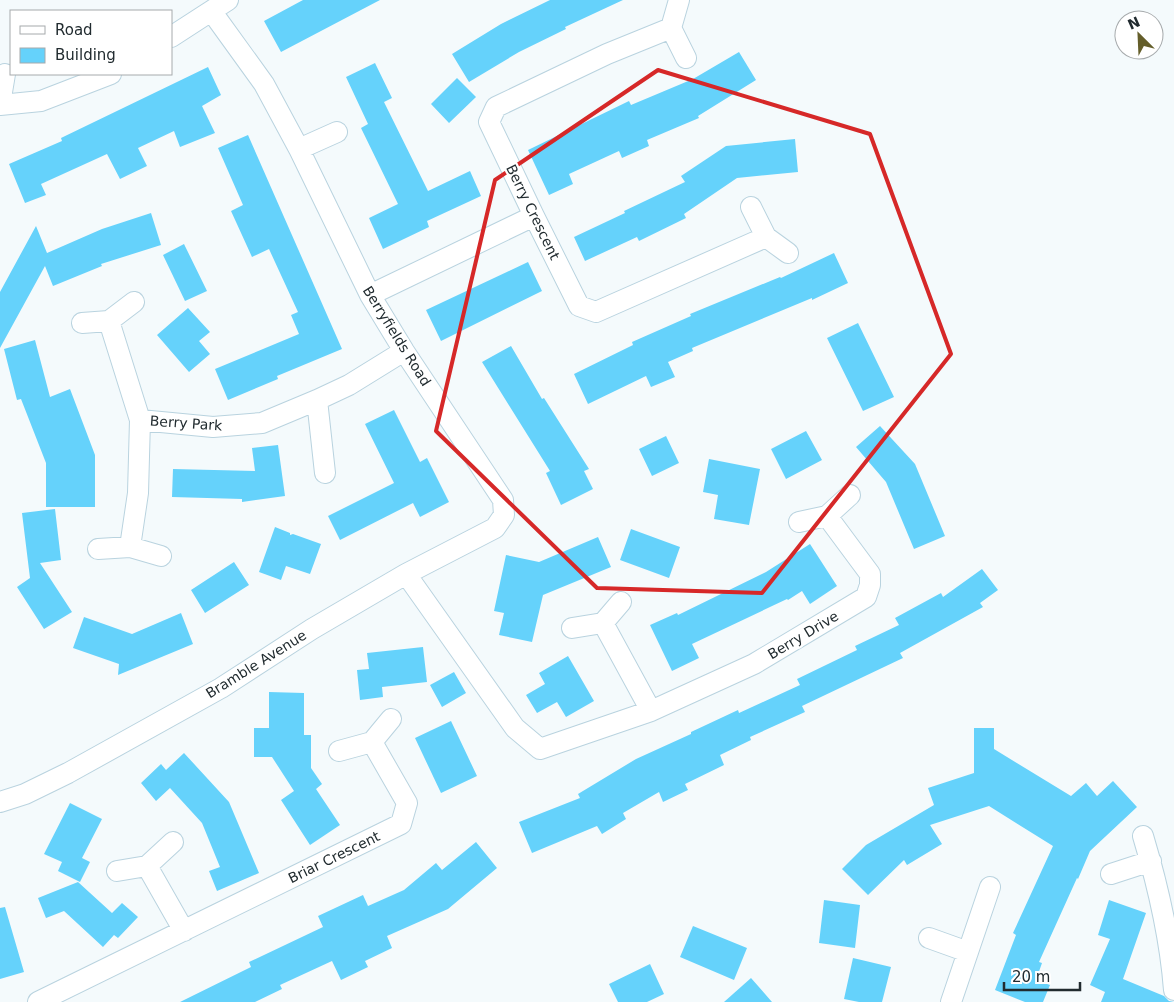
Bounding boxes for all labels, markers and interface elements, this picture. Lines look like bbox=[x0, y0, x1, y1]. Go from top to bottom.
legend bbox=[10, 10, 172, 75]
north arrow bbox=[1114, 10, 1164, 60]
text: N bbox=[1125, 13, 1142, 33]
text: Road bbox=[55, 21, 93, 39]
text: Building bbox=[55, 46, 116, 64]
street label: Berry Crescent bbox=[503, 162, 563, 263]
street label: Berryfields Road bbox=[360, 283, 434, 389]
street label: Berry Park bbox=[149, 412, 224, 434]
street label: Berry Drive bbox=[765, 608, 841, 662]
street label: Bramble Avenue bbox=[203, 627, 309, 701]
street label: Briar Crescent bbox=[286, 828, 383, 886]
scale bar bbox=[1004, 960, 1080, 992]
text: 20 m bbox=[1012, 968, 1050, 986]

